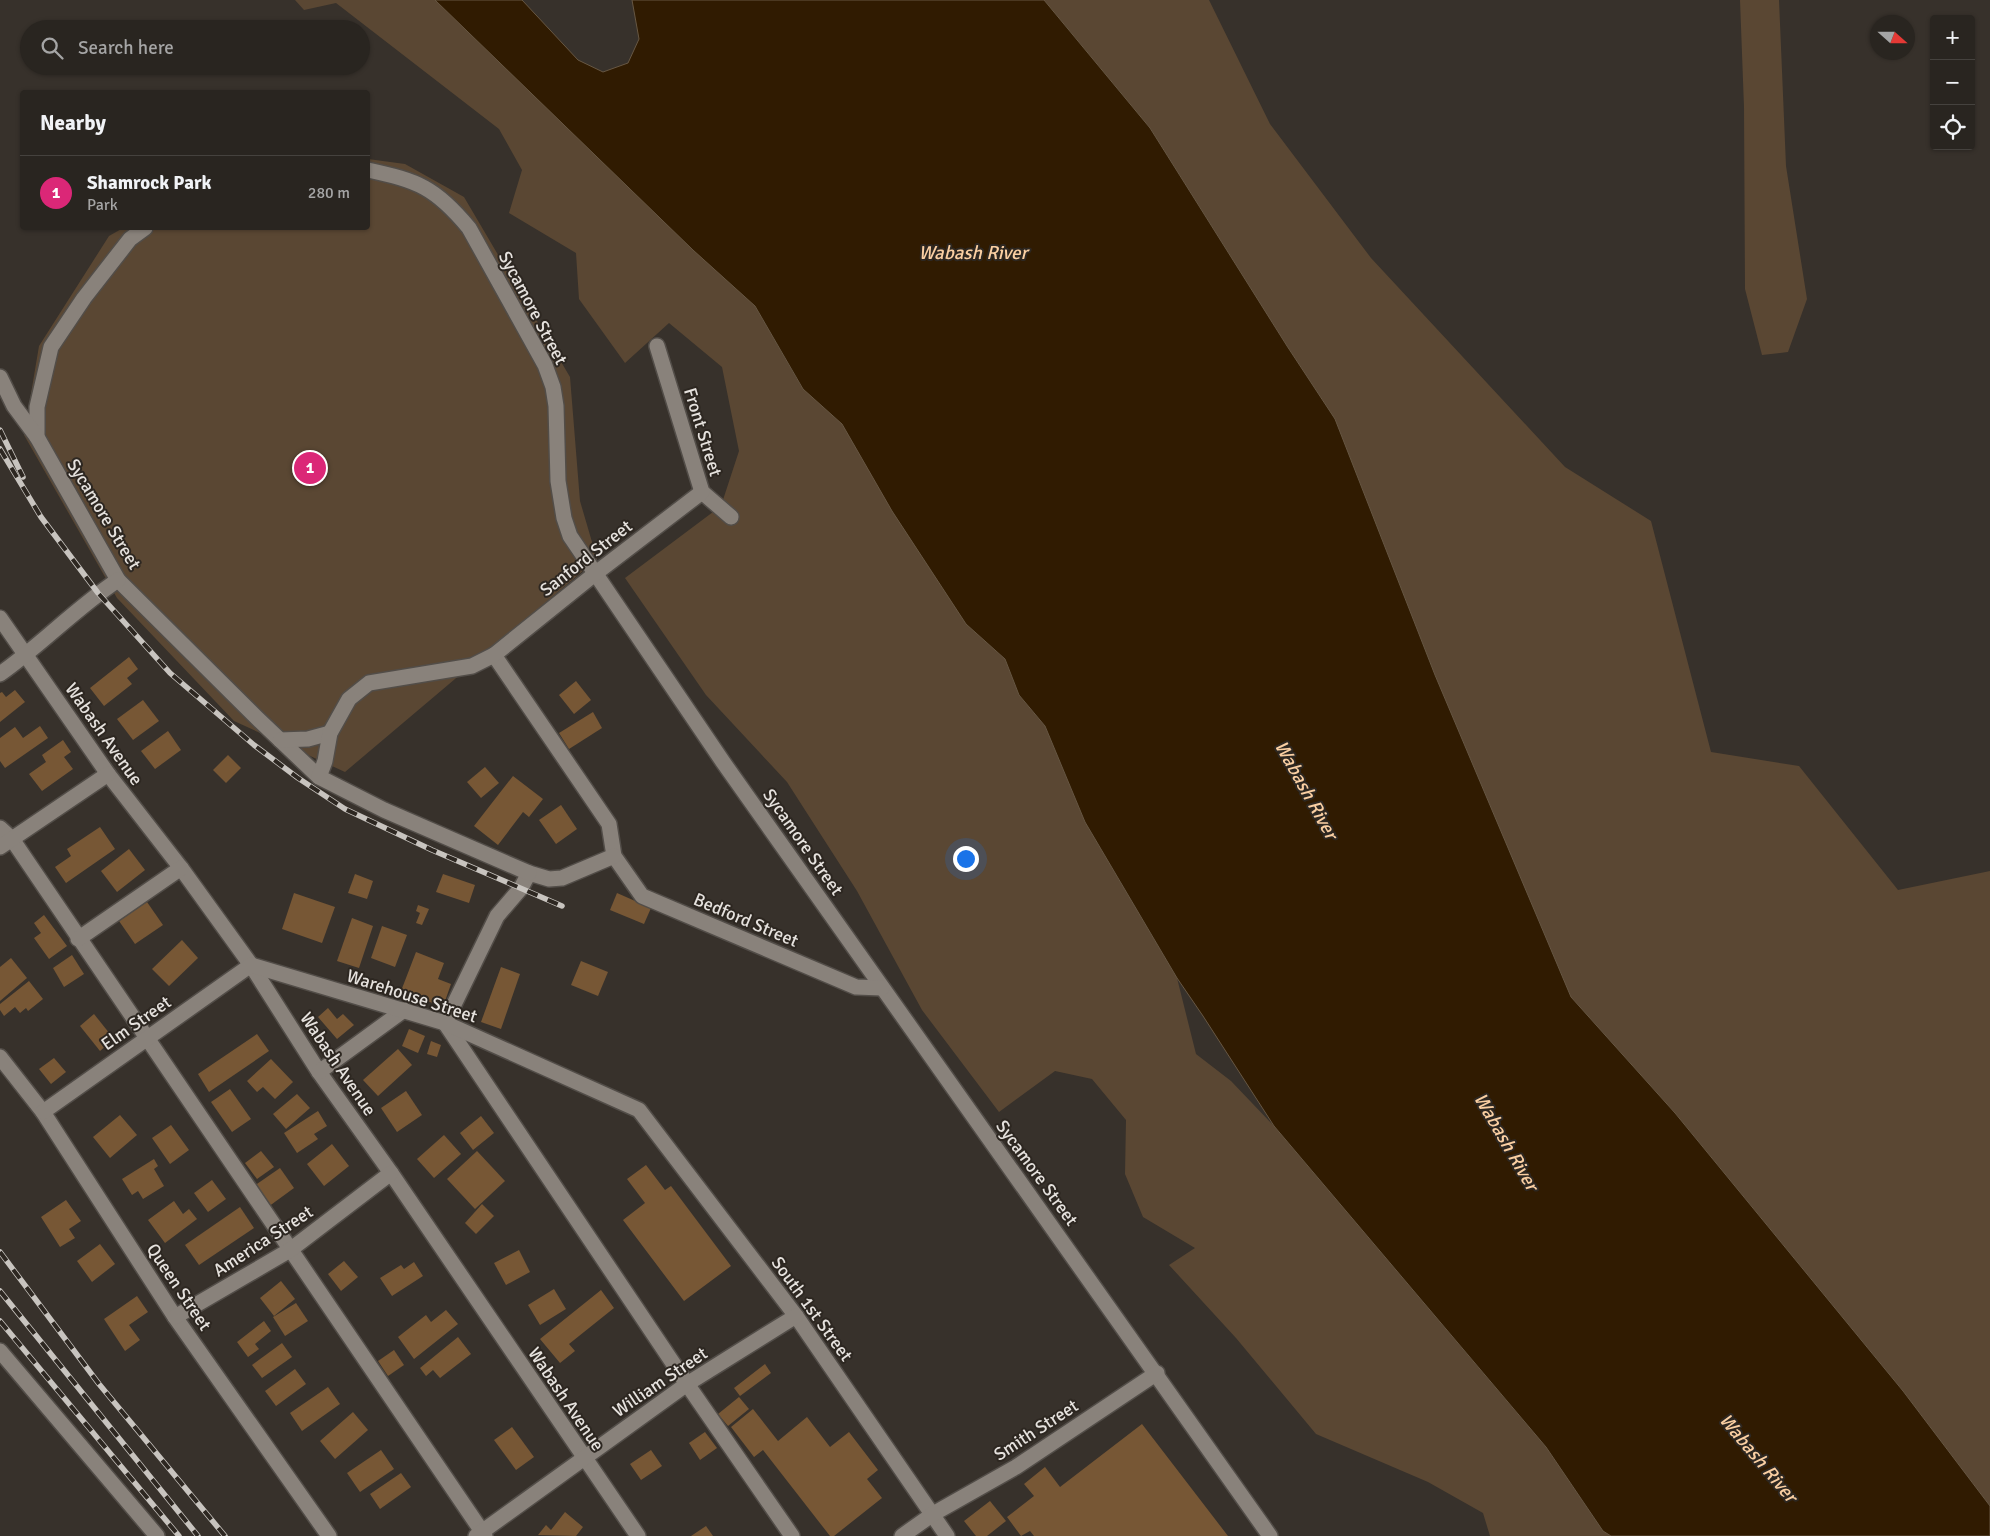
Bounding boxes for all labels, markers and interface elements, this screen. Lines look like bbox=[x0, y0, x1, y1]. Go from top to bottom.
north arrow bbox=[1870, 15, 1915, 60]
map controls bbox=[1930, 15, 1975, 150]
button: + bbox=[1930, 15, 1975, 60]
search box bbox=[20, 20, 370, 75]
icon: search bbox=[38, 34, 66, 62]
text: Search here bbox=[78, 36, 174, 60]
button: − bbox=[1930, 60, 1975, 105]
button: locate bbox=[1930, 105, 1975, 150]
text: Nearby bbox=[40, 110, 106, 136]
text: Shamrock Park bbox=[87, 171, 211, 195]
text: 1 bbox=[52, 183, 60, 203]
text: 280 m bbox=[308, 183, 350, 203]
text: Park bbox=[87, 195, 118, 215]
water label: Wabash River bbox=[919, 241, 1030, 265]
street label: Sycamore Street bbox=[494, 248, 572, 368]
street label: Front Street bbox=[679, 385, 727, 479]
pin: 1 bbox=[294, 449, 326, 487]
street label: Sycamore Street bbox=[62, 455, 146, 573]
street label: Sanford Street bbox=[535, 515, 637, 601]
street label: Wabash Avenue bbox=[60, 678, 148, 790]
water label: Wabash River bbox=[1269, 737, 1344, 846]
street label: Sycamore Street bbox=[758, 784, 848, 900]
your location bbox=[953, 846, 979, 872]
street label: Bedford Street bbox=[690, 888, 802, 952]
street label: Warehouse Street bbox=[344, 965, 480, 1027]
street label: Elm Street bbox=[97, 991, 175, 1055]
street label: Wabash Avenue bbox=[295, 1008, 381, 1120]
water label: Wabash River bbox=[1468, 1089, 1545, 1198]
street label: Sycamore Street bbox=[991, 1116, 1083, 1230]
street label: America Street bbox=[209, 1201, 317, 1281]
street label: Queen Street bbox=[142, 1239, 216, 1335]
street label: South 1st Street bbox=[767, 1252, 857, 1366]
street label: William Street bbox=[608, 1342, 712, 1422]
street label: Wabash Avenue bbox=[523, 1343, 609, 1455]
street label: Smith Street bbox=[990, 1395, 1082, 1465]
water label: Wabash River bbox=[1714, 1409, 1804, 1510]

